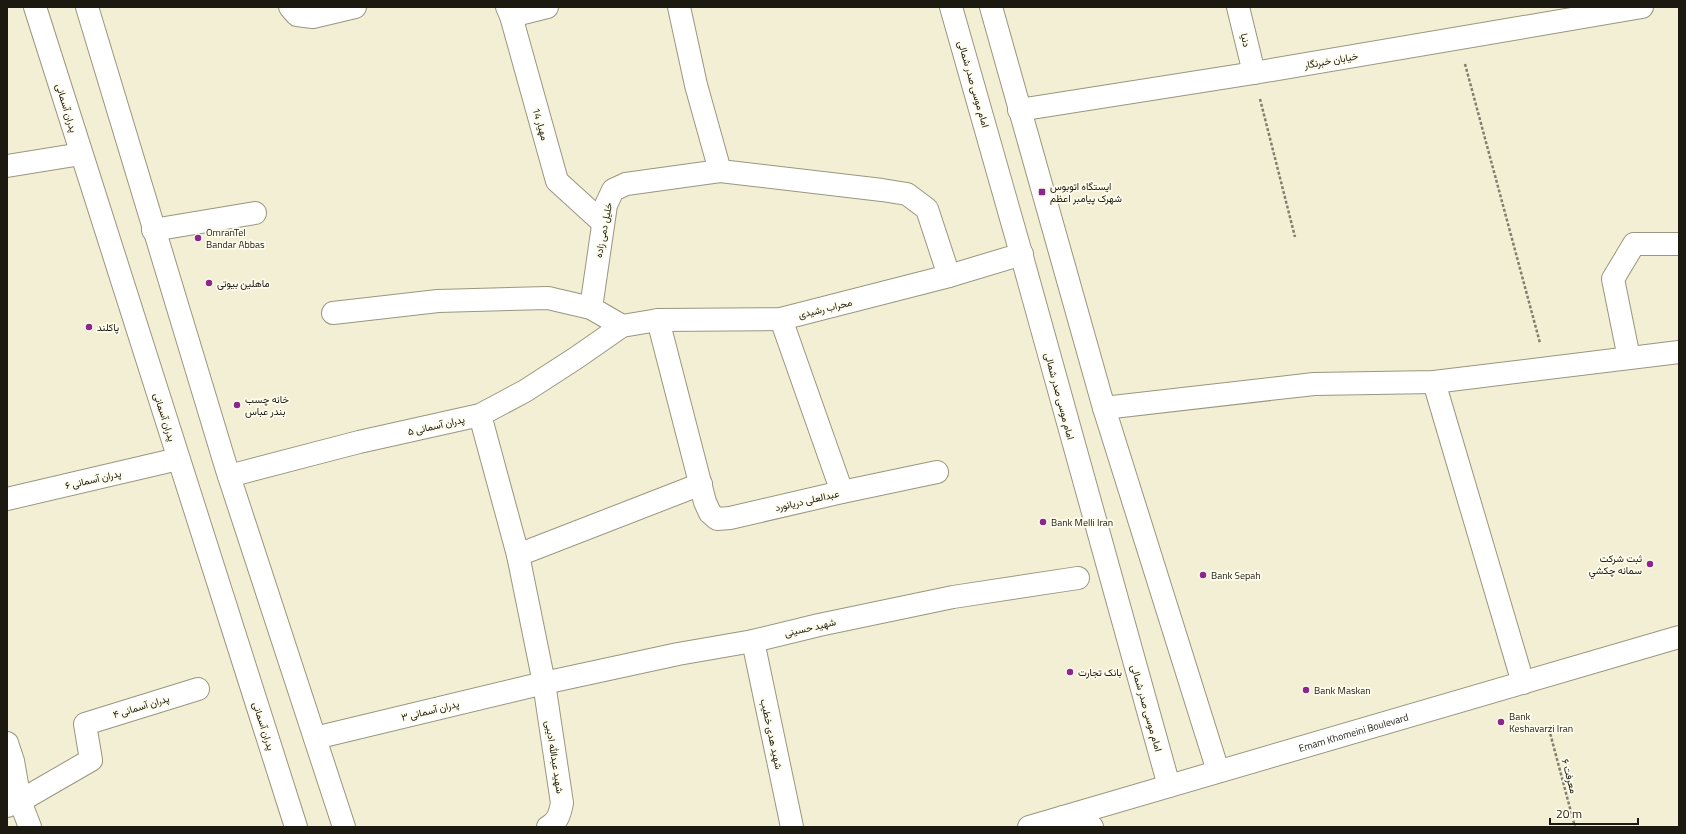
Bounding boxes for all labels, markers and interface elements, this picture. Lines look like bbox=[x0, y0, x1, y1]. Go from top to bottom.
street label: دنیا bbox=[1237, 32, 1254, 49]
street label: امام موسی صدر شمالی bbox=[954, 39, 993, 129]
street label: خیابان خبرنگار bbox=[1302, 48, 1360, 73]
street label: پدران آسمانی bbox=[52, 82, 81, 134]
street label: مهیار 14 bbox=[529, 106, 552, 142]
place label: ایستگاه اتوبوس شهرک پیامبر اعظم bbox=[1050, 179, 1122, 206]
marker: ایستگاه اتوبوس شهرک پیامبر اعظم bbox=[1037, 187, 1047, 197]
street label: خلیل دمی زاده bbox=[591, 201, 616, 259]
place label: OmranTel Bandar Abbas bbox=[206, 225, 265, 252]
marker: OmranTel Bandar Abbas bbox=[193, 233, 203, 243]
place label: ماهلین بیوتی bbox=[217, 276, 270, 291]
marker: ماهلین بیوتی bbox=[204, 278, 214, 288]
street label: محراب رشیدی bbox=[797, 295, 854, 322]
place label: پاکلند bbox=[97, 320, 119, 335]
marker: پاکلند bbox=[84, 322, 94, 332]
street label: امام موسی صدر شمالی bbox=[1041, 351, 1078, 441]
street label: پدران آسمانی bbox=[150, 391, 179, 443]
place label: خانه چسب بندر عباس bbox=[245, 392, 289, 419]
marker: خانه چسب بندر عباس bbox=[232, 400, 242, 410]
street label: پدران آسمانی ۵ bbox=[406, 412, 466, 439]
street label: پدران آسمانی ۶ bbox=[63, 466, 123, 493]
street label: عبدالعلی دریانورد bbox=[774, 486, 841, 515]
place label: Bank Melli Iran bbox=[1051, 515, 1113, 530]
marker: Bank Melli Iran bbox=[1038, 517, 1048, 527]
place label: ثبت شركت سمانه چكشي bbox=[1589, 551, 1642, 579]
marker: ثبت شركت سمانه چكشي bbox=[1645, 559, 1655, 569]
place label: Bank Sepah bbox=[1211, 568, 1261, 583]
marker: Bank Sepah bbox=[1198, 570, 1208, 580]
street label: شهید حسینی bbox=[783, 614, 838, 641]
street label: امام موسی صدر شمالی bbox=[1127, 663, 1166, 753]
place label: بانک تجارت bbox=[1078, 665, 1122, 680]
marker: بانک تجارت bbox=[1065, 667, 1075, 677]
place label: Bank Maskan bbox=[1314, 683, 1371, 698]
marker: Bank Maskan bbox=[1301, 685, 1311, 695]
street label: پدران آسمانی ۴ bbox=[111, 691, 171, 722]
street label: پدران آسمانی ۳ bbox=[400, 696, 461, 725]
street label: شهید هدی خطیب bbox=[757, 697, 786, 771]
street label: پدران آسمانی bbox=[249, 700, 278, 752]
street label: Emam Khomeini Boulevard bbox=[1297, 709, 1410, 756]
place label: Bank Keshavarzi Iran bbox=[1509, 709, 1573, 736]
marker: Bank Keshavarzi Iran bbox=[1496, 717, 1506, 727]
street label: شهید عبدالله ادیبی bbox=[541, 719, 568, 795]
street label: معرفت ۶ bbox=[1558, 757, 1581, 795]
scale bar bbox=[1550, 800, 1638, 826]
text: 20 m bbox=[1556, 804, 1582, 823]

